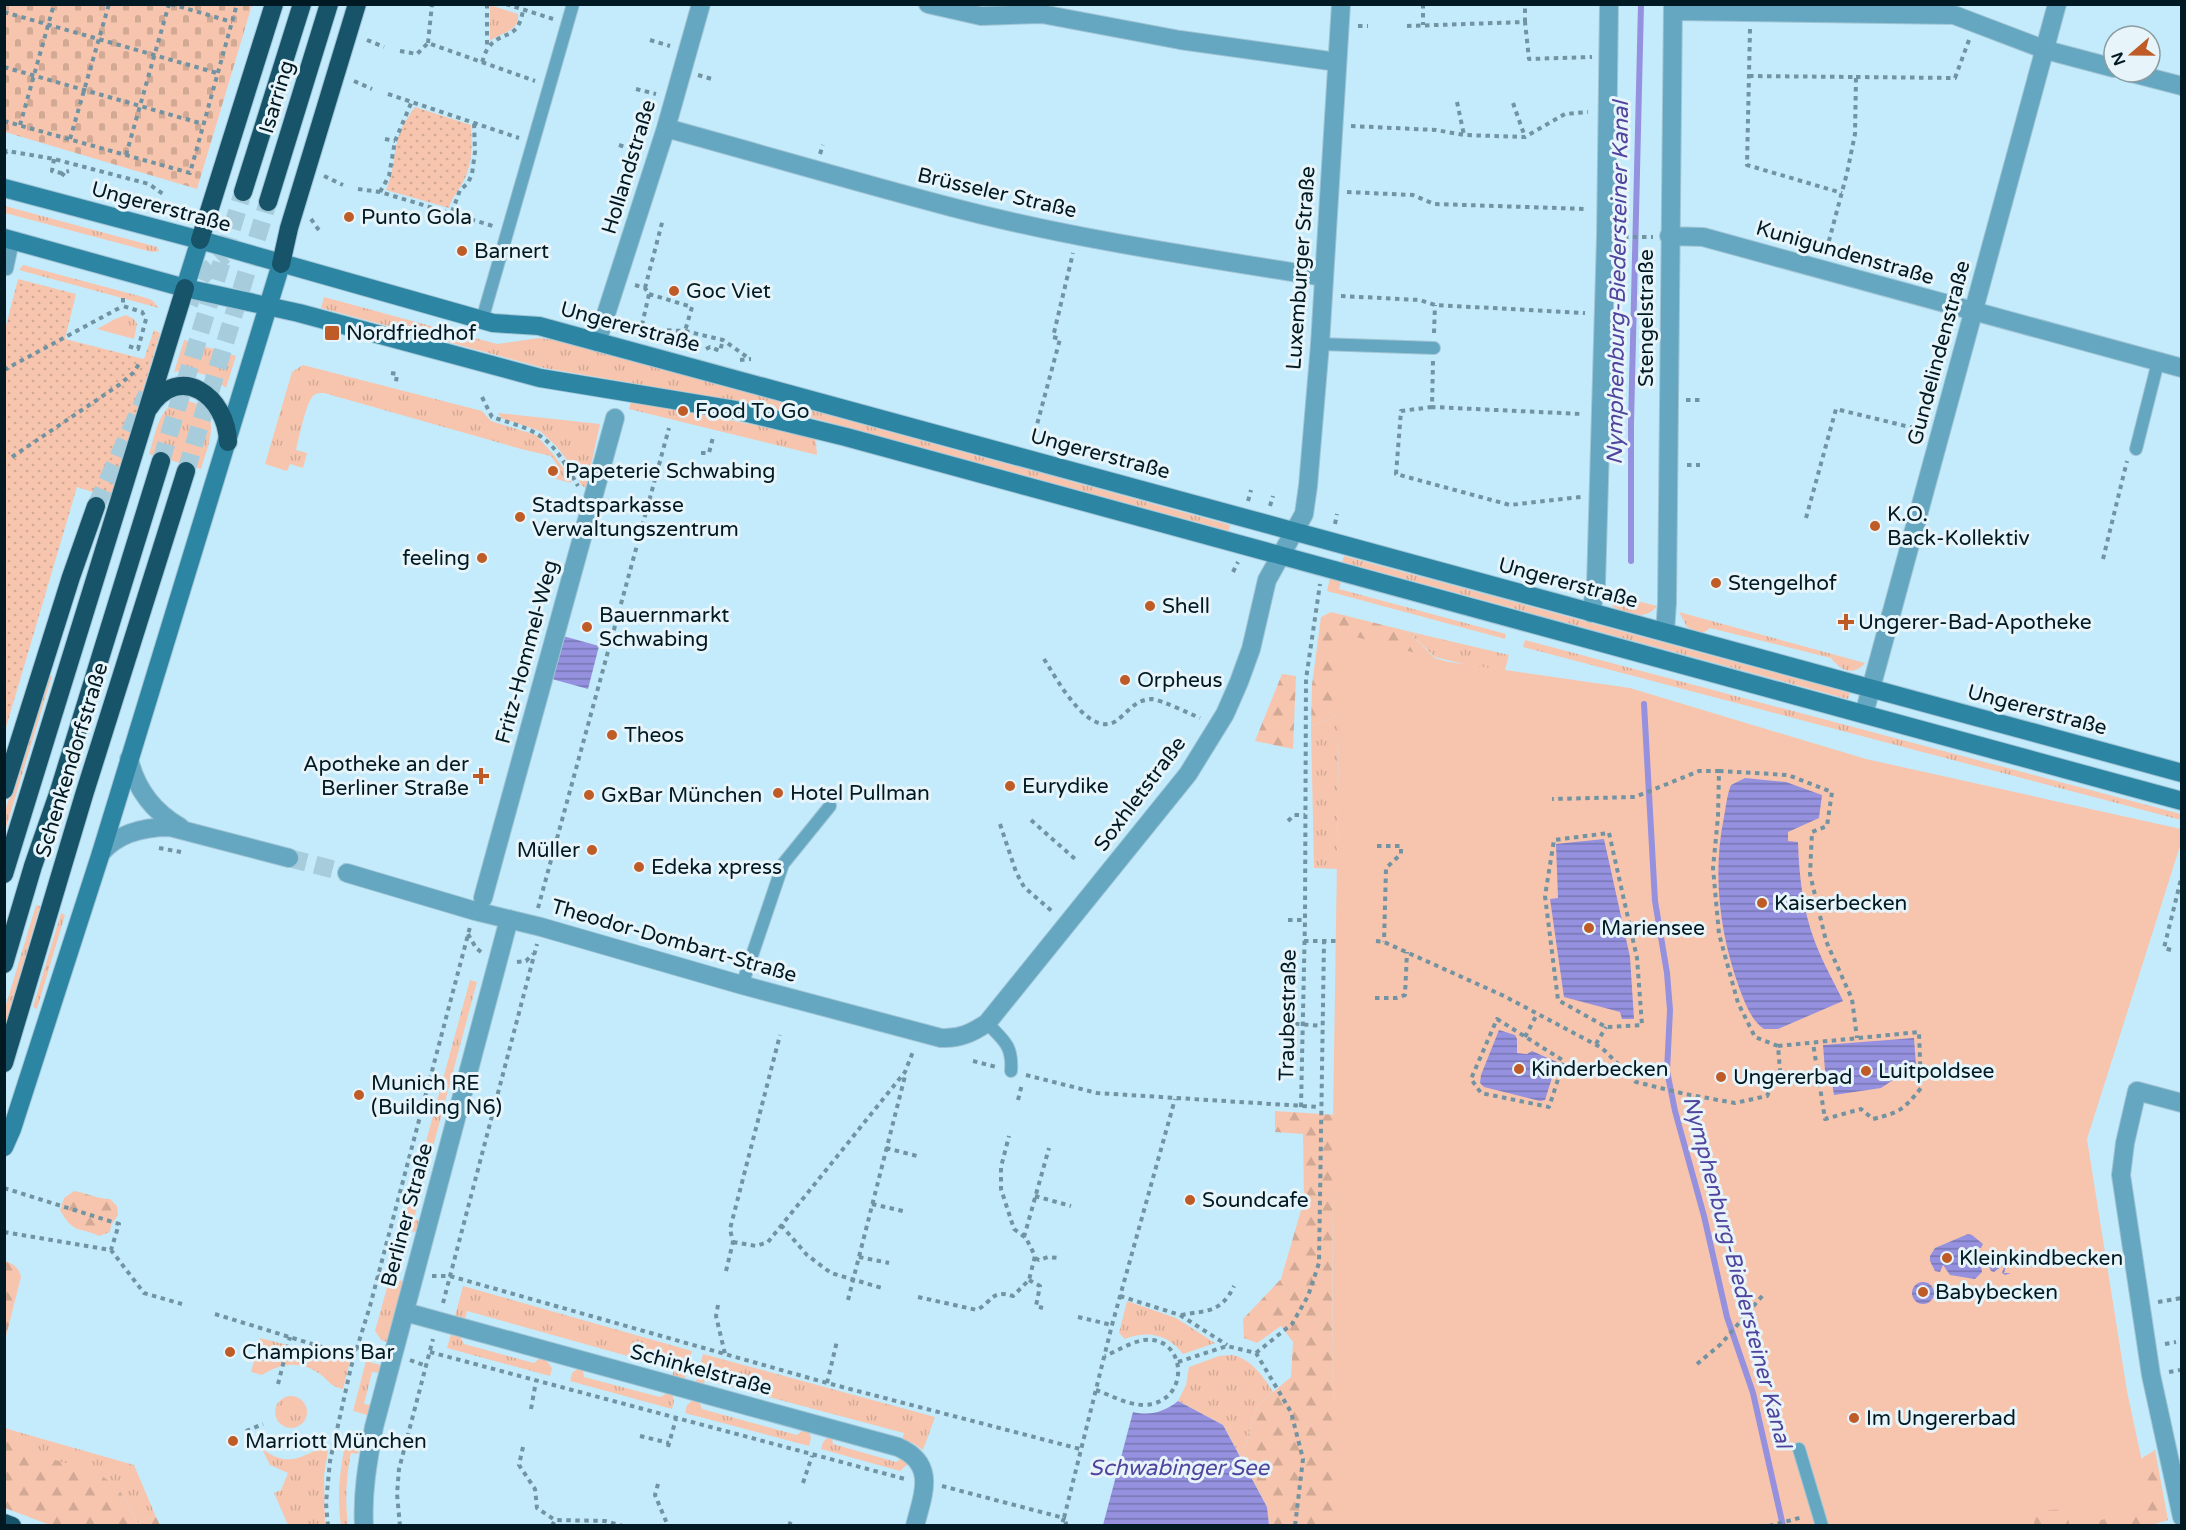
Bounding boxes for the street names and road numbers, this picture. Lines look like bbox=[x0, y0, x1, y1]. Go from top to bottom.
street label: Isarring bbox=[254, 57, 300, 137]
street label: Hollandstraße bbox=[597, 97, 661, 237]
street label: Brüsseler Straße bbox=[915, 162, 1079, 224]
street label: Luxemburger Straße bbox=[1281, 165, 1321, 371]
street label: Ungererstraße bbox=[88, 176, 234, 238]
street label: Kunigundenstraße bbox=[1753, 216, 1937, 290]
street label: Stengelstraße bbox=[1634, 249, 1659, 387]
street label: Gundelindenstraße bbox=[1902, 258, 1976, 448]
street label: Ungererstraße bbox=[557, 296, 703, 358]
street label: Ungererstraße bbox=[1027, 423, 1173, 485]
street label: Ungererstraße bbox=[1495, 552, 1641, 614]
street label: Fritz-Hommel-Weg bbox=[490, 557, 564, 747]
street label: Schenkendorfstraße bbox=[30, 660, 114, 860]
street label: Ungererstraße bbox=[1964, 679, 2110, 741]
street label: Soxhletstraße bbox=[1089, 732, 1191, 856]
street label: Theodor-Dombart-Straße bbox=[548, 894, 800, 988]
street label: Traubestraße bbox=[1274, 949, 1302, 1081]
street label: Berliner Straße bbox=[376, 1140, 438, 1290]
street label: Schinkelstraße bbox=[627, 1339, 775, 1401]

